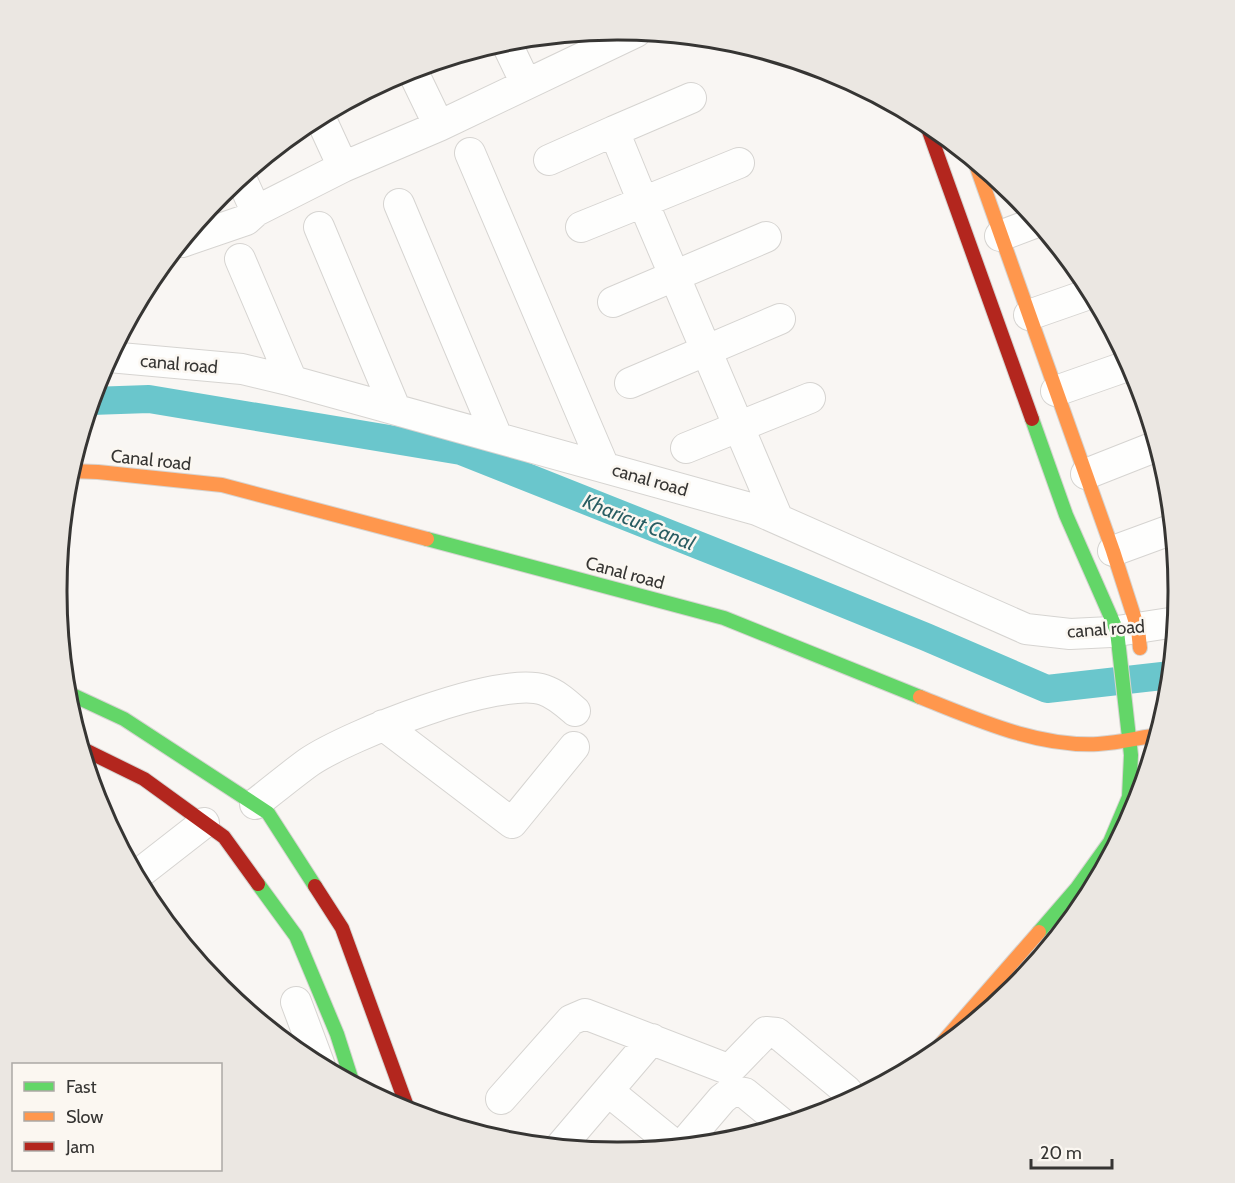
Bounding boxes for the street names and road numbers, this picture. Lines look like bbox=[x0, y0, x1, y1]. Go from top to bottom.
street label: canal road bbox=[139, 350, 219, 378]
street label: Canal road bbox=[110, 445, 192, 475]
street label: canal road bbox=[610, 459, 690, 501]
street label: Canal road bbox=[583, 552, 667, 594]
street label: canal road bbox=[1066, 615, 1146, 643]

